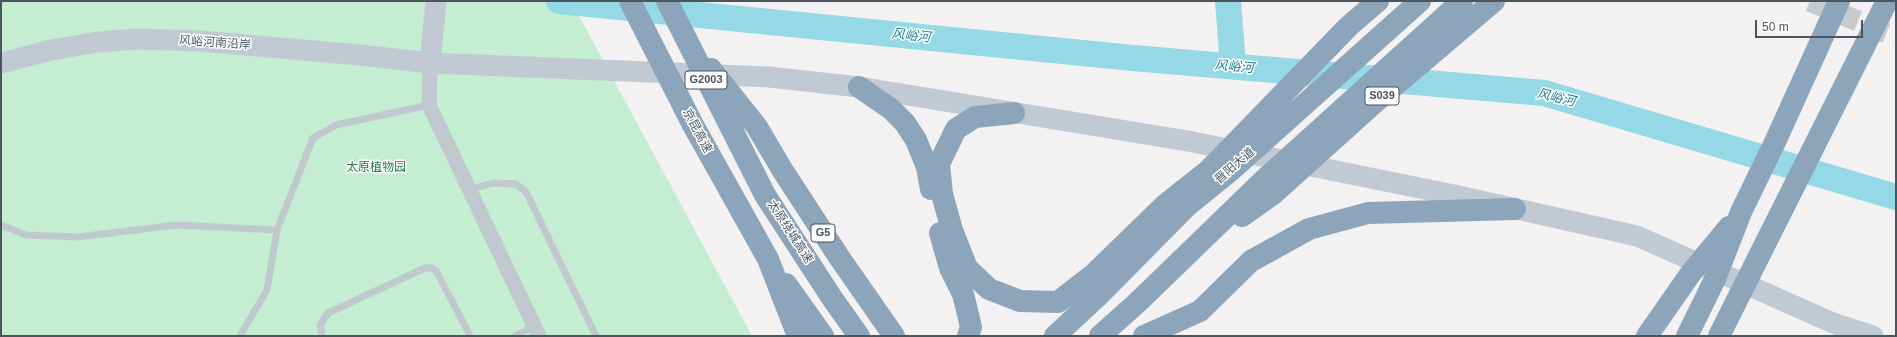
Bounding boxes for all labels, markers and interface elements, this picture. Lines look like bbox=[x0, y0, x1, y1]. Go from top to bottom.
scale bar bbox=[1757, 12, 1865, 38]
text: 50 m bbox=[1762, 20, 1789, 34]
water label: 风峪河 bbox=[891, 26, 931, 46]
street label: 风峪河南沿岸 bbox=[179, 33, 251, 53]
water label: 风峪河 bbox=[1214, 58, 1254, 76]
road number: G2003 bbox=[685, 71, 727, 89]
water label: 风峪河 bbox=[1535, 86, 1577, 110]
road number: S039 bbox=[1365, 87, 1399, 105]
street label: 京昆高速 bbox=[679, 106, 715, 156]
street label: 晋阳大道 bbox=[1212, 145, 1258, 187]
park label: 太原植物园 bbox=[346, 161, 406, 175]
street label: 太原绕城高速 bbox=[764, 198, 816, 266]
road number: G5 bbox=[811, 224, 835, 242]

